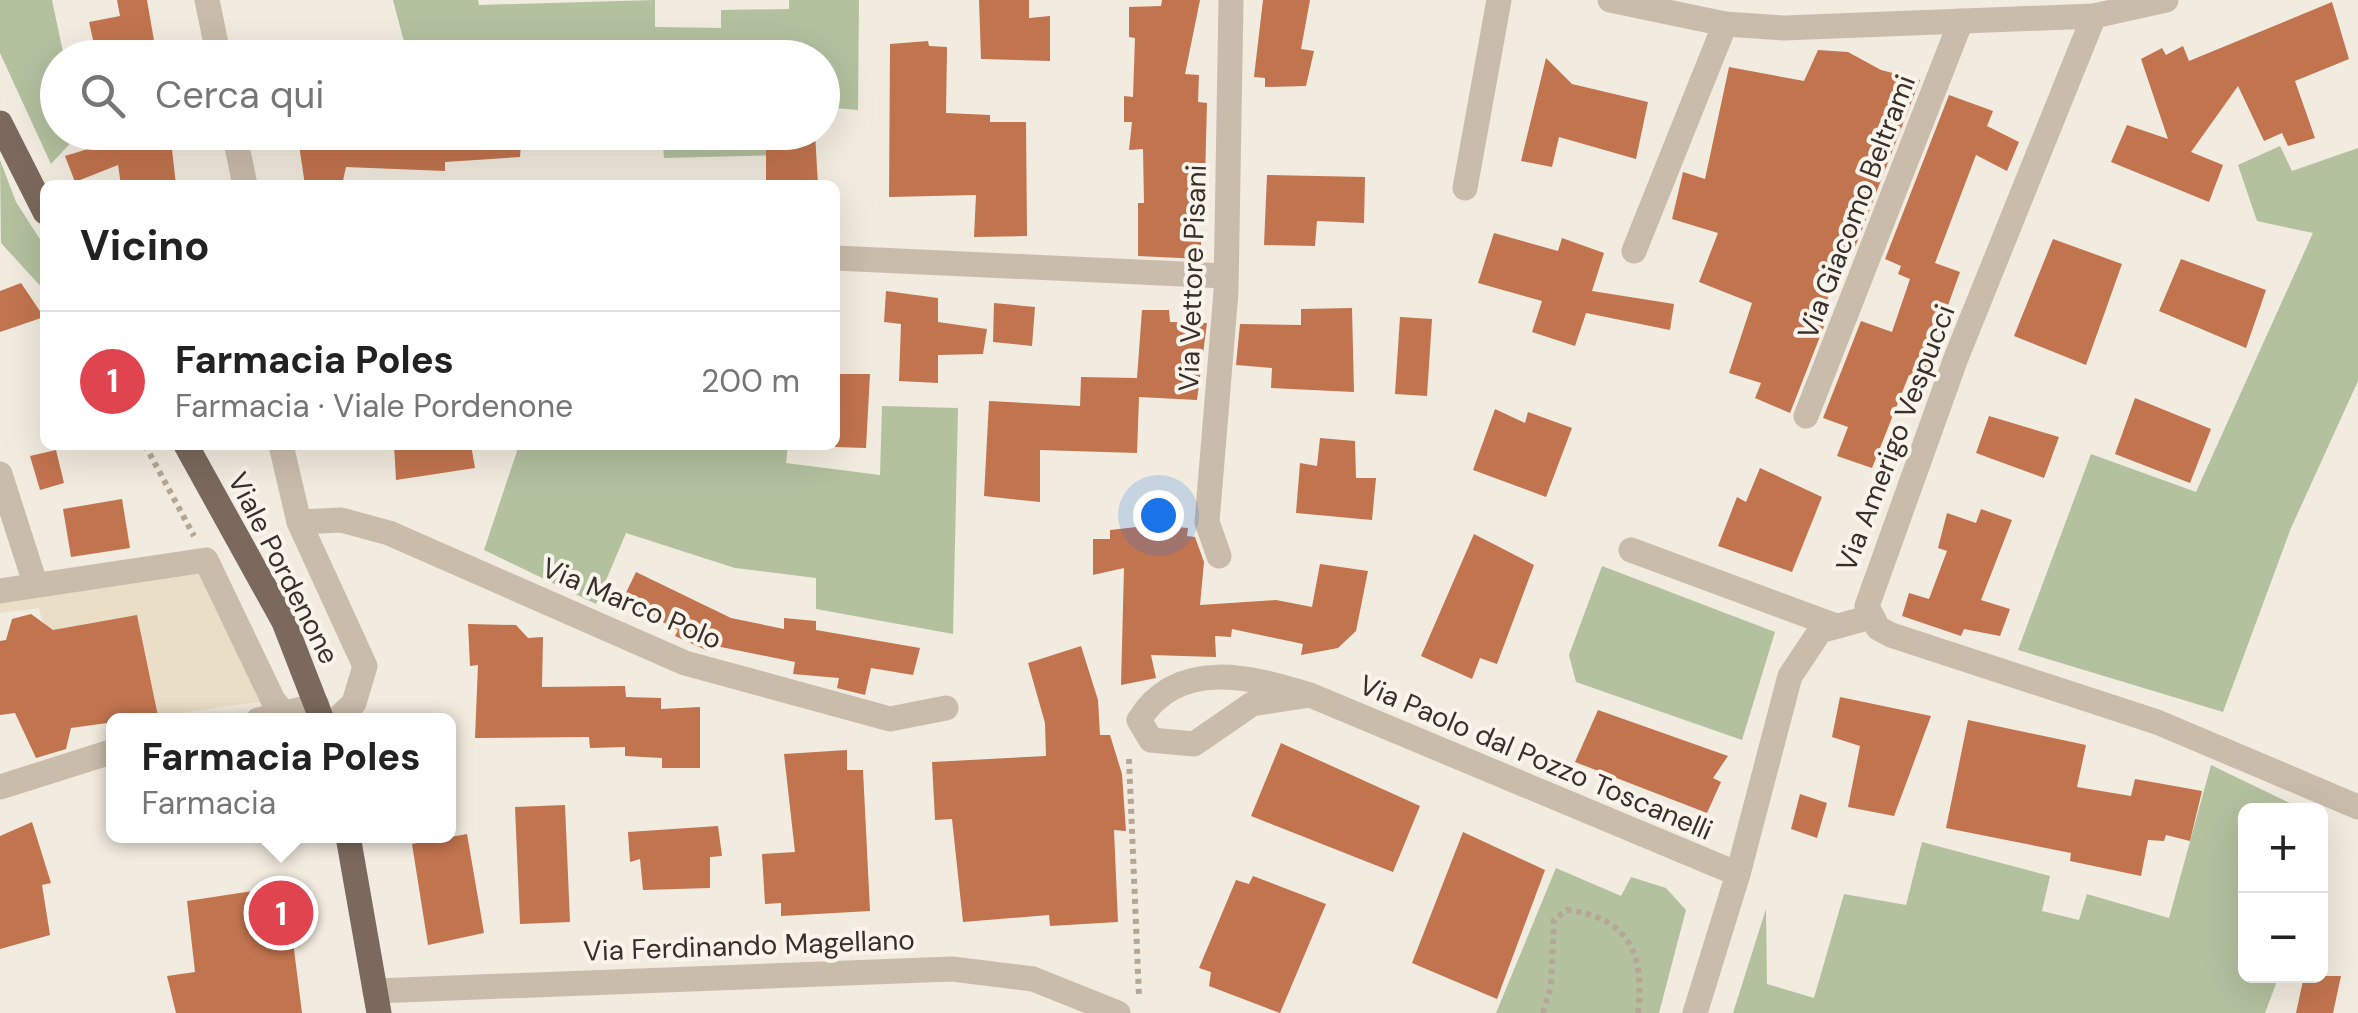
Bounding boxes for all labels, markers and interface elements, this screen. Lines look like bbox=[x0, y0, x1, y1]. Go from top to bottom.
search box bbox=[40, 40, 840, 150]
icon: search bbox=[75, 68, 130, 123]
text: Cerca qui bbox=[155, 70, 324, 120]
street label: Via Giacomo Beltrami bbox=[1789, 70, 1924, 345]
street label: Via Vettore Pisani bbox=[1170, 164, 1215, 392]
text: Vicino bbox=[80, 218, 210, 273]
street label: Via Amerigo Vespucci bbox=[1827, 299, 1963, 577]
text: Farmacia Poles bbox=[175, 335, 454, 385]
text: 1 bbox=[107, 360, 118, 402]
text: 200 m bbox=[701, 360, 800, 402]
text: Farmacia · Viale Pordenone bbox=[175, 385, 573, 427]
street label: Viale Pordenone bbox=[219, 466, 348, 670]
your location bbox=[1133, 490, 1184, 541]
street label: Via Marco Polo bbox=[536, 549, 727, 658]
street label: Via Paolo dal Pozzo Toscanelli bbox=[1354, 666, 1718, 849]
popup bbox=[106, 713, 456, 843]
text: Farmacia Poles bbox=[142, 732, 420, 782]
text: Farmacia bbox=[142, 782, 276, 824]
map controls bbox=[2238, 803, 2328, 983]
button: + bbox=[2238, 803, 2328, 893]
pin: 1 bbox=[248, 876, 314, 950]
button: − bbox=[2238, 893, 2328, 983]
street label: Via Ferdinando Magellano bbox=[583, 921, 915, 970]

